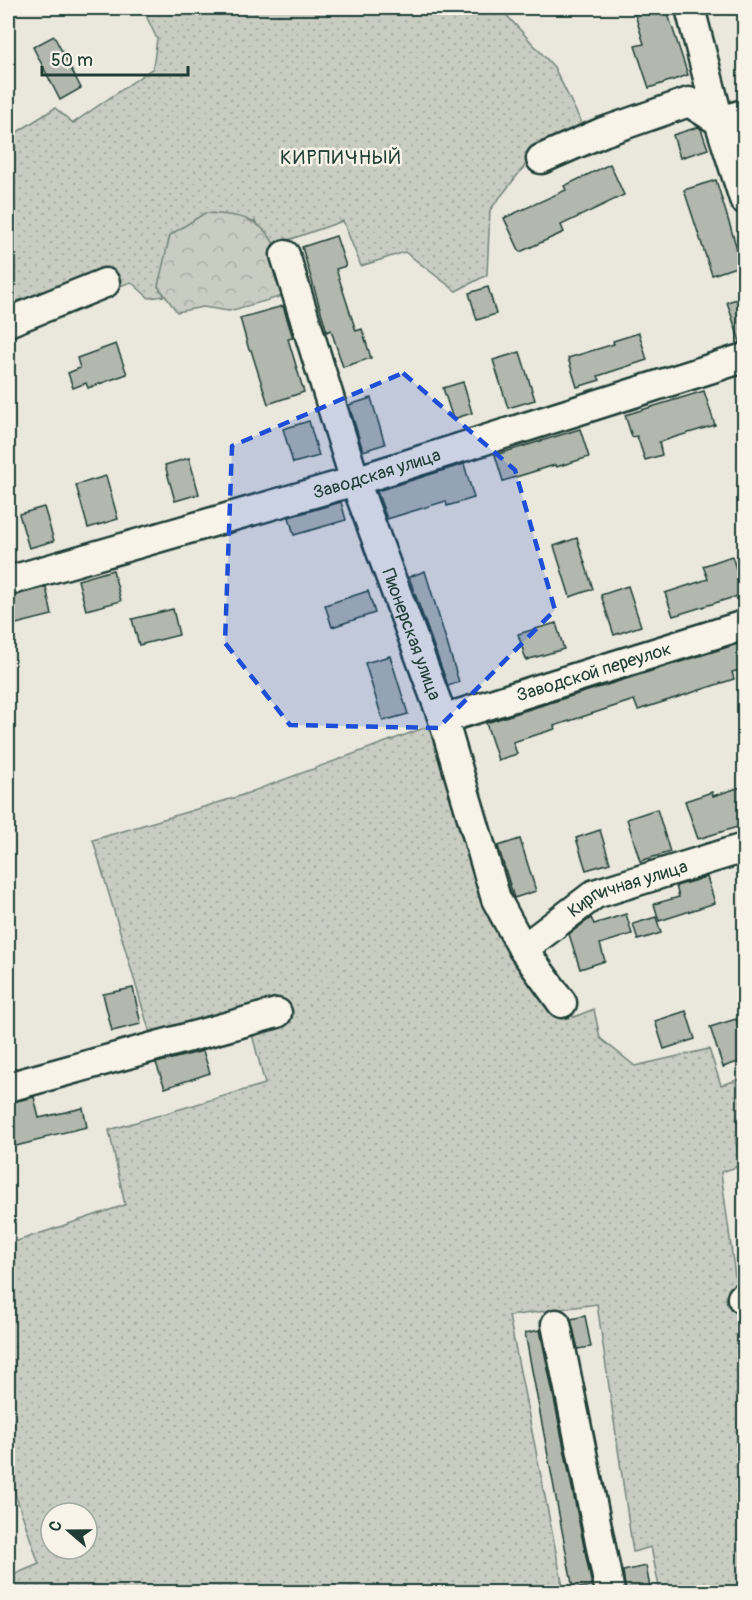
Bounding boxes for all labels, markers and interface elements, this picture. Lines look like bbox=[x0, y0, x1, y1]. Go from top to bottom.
scale bar bbox=[42, 39, 188, 77]
text: 50 m bbox=[51, 49, 93, 72]
district label: КИРПИЧНЫЙ bbox=[280, 145, 402, 170]
street label: Заводская улица bbox=[310, 443, 443, 504]
street label: Пионерская улица bbox=[377, 565, 447, 703]
street label: Заводской переулок bbox=[514, 637, 674, 707]
street label: Кирпичная улица bbox=[563, 855, 690, 922]
north arrow bbox=[39, 1501, 99, 1561]
text: С bbox=[45, 1518, 67, 1534]

